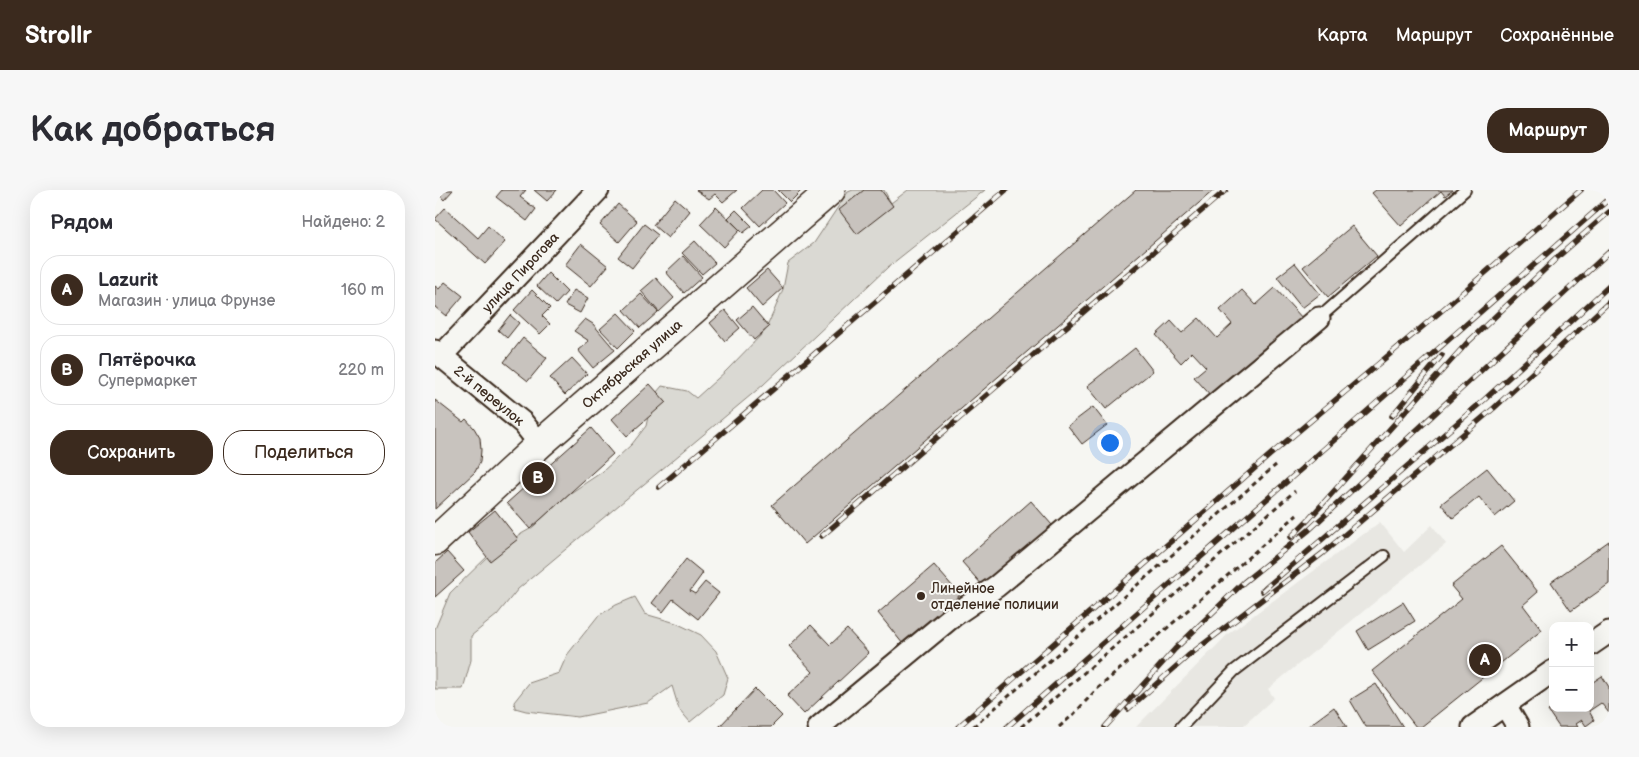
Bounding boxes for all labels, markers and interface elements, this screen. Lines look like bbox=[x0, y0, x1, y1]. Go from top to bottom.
text: Strollr bbox=[25, 21, 92, 50]
text: Карта bbox=[1317, 25, 1368, 46]
text: Маршрут bbox=[1396, 25, 1472, 46]
text: Сохранённые bbox=[1500, 25, 1614, 46]
button: Маршрут bbox=[1487, 108, 1609, 153]
text: Как добраться bbox=[30, 109, 276, 152]
text: Рядом bbox=[50, 210, 113, 235]
text: Найдено: 2 bbox=[301, 213, 385, 232]
street label: улица Пирогова bbox=[479, 228, 563, 316]
text: Lazurit bbox=[98, 269, 158, 292]
text: A bbox=[62, 281, 72, 300]
text: 160 m bbox=[341, 281, 384, 300]
text: Магазин · улица Фрунзе bbox=[98, 292, 275, 311]
street label: Октябрьская улица bbox=[579, 315, 686, 412]
text: Пятёрочка bbox=[98, 349, 196, 372]
text: B bbox=[61, 361, 73, 380]
text: 220 m bbox=[338, 361, 384, 380]
street label: 2-й переулок bbox=[450, 362, 528, 430]
text: Супермаркет bbox=[98, 372, 197, 391]
button: Сохранить bbox=[50, 430, 213, 475]
button: Поделиться bbox=[223, 430, 385, 475]
your location bbox=[1097, 430, 1123, 456]
pin: B bbox=[522, 459, 554, 497]
place label: Линейное отделение полиции bbox=[930, 580, 1059, 613]
marker: Линейное отделение полиции bbox=[915, 590, 927, 602]
map controls bbox=[1549, 622, 1594, 712]
button: + bbox=[1549, 622, 1594, 667]
pin: A bbox=[1469, 641, 1501, 679]
button: − bbox=[1549, 667, 1594, 712]

